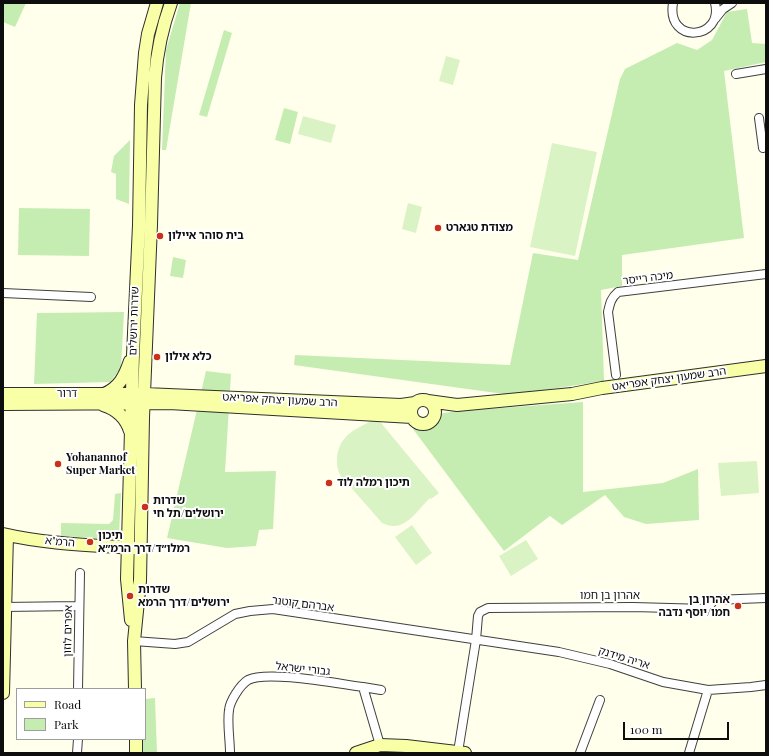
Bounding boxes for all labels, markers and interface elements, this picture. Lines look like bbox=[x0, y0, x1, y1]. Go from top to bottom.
place label: מצודת טגארט bbox=[446, 221, 513, 235]
marker: מצודת טגארט bbox=[433, 223, 443, 233]
place label: בית סוהר איילון bbox=[168, 229, 244, 243]
marker: בית סוהר איילון bbox=[155, 231, 165, 241]
street label: מיכה רייסר bbox=[622, 268, 674, 288]
street label: שדרות ירושלים bbox=[126, 286, 142, 356]
place label: כלא אילון bbox=[165, 350, 212, 364]
marker: כלא אילון bbox=[152, 352, 162, 362]
street label: הרב שמעון יצחק אפריאט bbox=[611, 364, 727, 394]
street label: דרור bbox=[57, 387, 77, 401]
street label: הרב שמעון יצחק אפריאט bbox=[222, 390, 338, 410]
place label: Yohanannof Super Market bbox=[66, 451, 135, 477]
marker: Yohanannof Super Market bbox=[53, 459, 63, 469]
place label: תיכון רמלה לוד bbox=[337, 476, 410, 490]
marker: תיכון רמלה לוד bbox=[324, 478, 334, 488]
place label: שדרות ירושלים/תל חי bbox=[153, 494, 224, 520]
marker: שדרות ירושלים/תל חי bbox=[140, 502, 150, 512]
place label: תיכון רמלו״ד/דרך הרמ״א bbox=[98, 529, 190, 555]
street label: הרמ"א bbox=[44, 534, 76, 550]
marker: תיכון רמלו״ד/דרך הרמ״א bbox=[85, 537, 95, 547]
place label: שדרות ירושלים/דרך הרמא bbox=[138, 583, 230, 609]
street label: אהרון בן חמו bbox=[580, 589, 640, 603]
marker: שדרות ירושלים/דרך הרמא bbox=[125, 591, 135, 601]
place label: אהרון בן חמו/יוסף נדבה bbox=[659, 593, 730, 619]
street label: אברהם קוטנר bbox=[271, 594, 335, 614]
marker: אהרון בן חמו/יוסף נדבה bbox=[733, 601, 743, 611]
street label: אפרים לוזון bbox=[61, 605, 75, 657]
street label: אריה מידנק bbox=[597, 644, 651, 672]
street label: גבורי ישראל bbox=[275, 660, 331, 678]
legend bbox=[16, 688, 146, 740]
text: Road bbox=[54, 696, 81, 712]
scale bar bbox=[625, 714, 731, 740]
text: Park bbox=[54, 716, 79, 732]
text: 100 m bbox=[630, 721, 662, 737]

